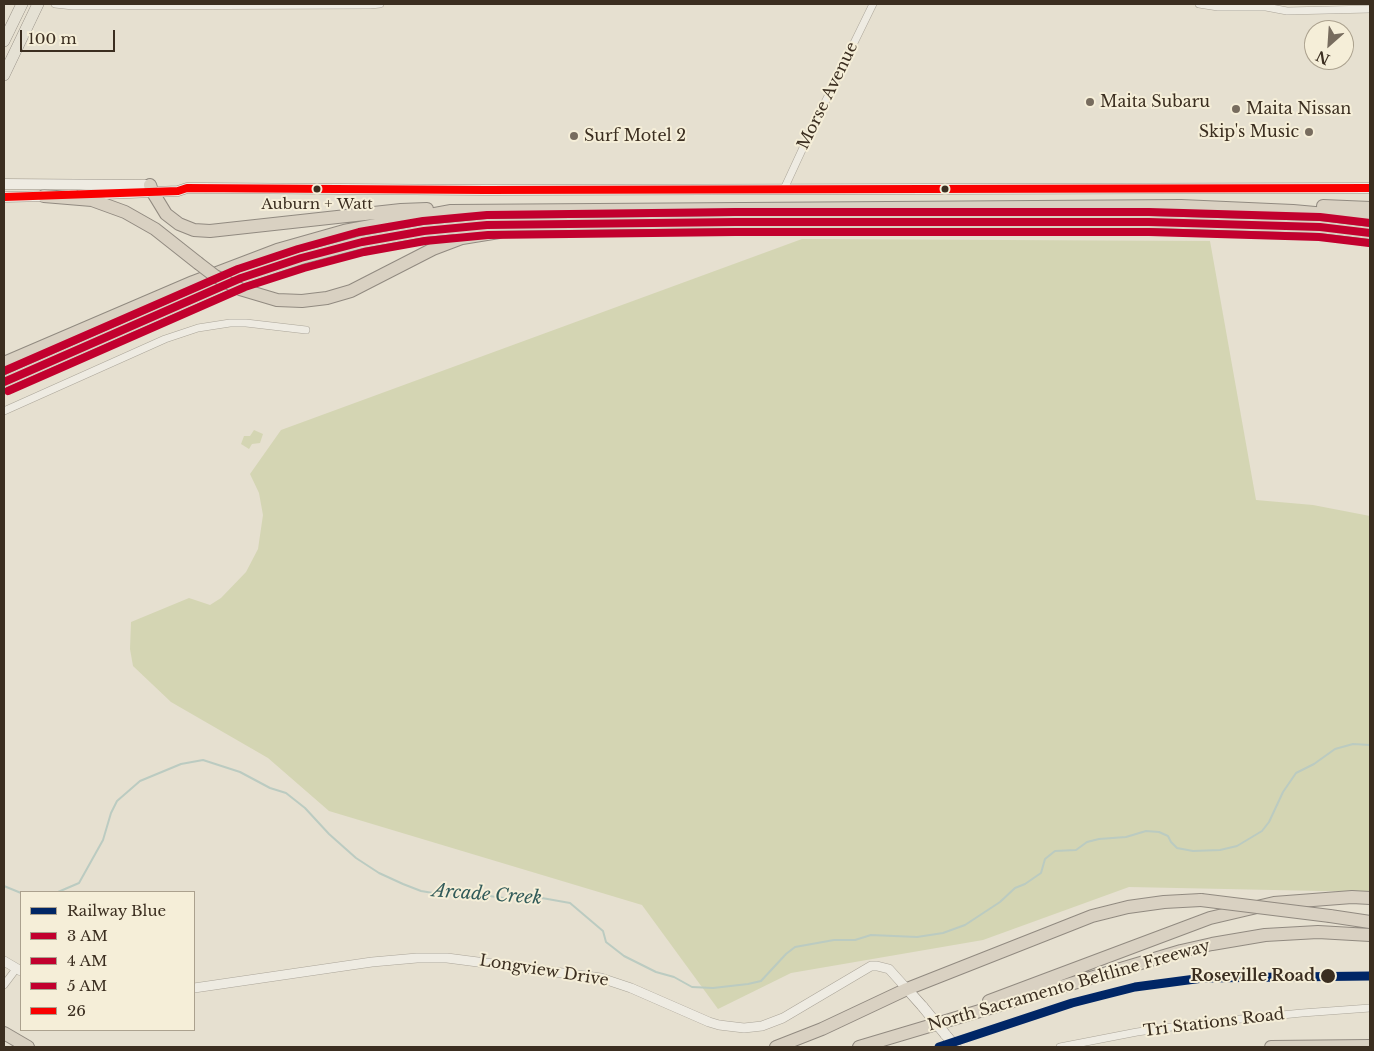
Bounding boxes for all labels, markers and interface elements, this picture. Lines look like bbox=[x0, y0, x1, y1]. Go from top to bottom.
scale bar bbox=[22, 20, 118, 52]
north arrow bbox=[1304, 20, 1354, 70]
text: 100 m bbox=[28, 29, 77, 48]
street label: Morse Avenue bbox=[794, 39, 862, 153]
text: N bbox=[1313, 47, 1333, 69]
place label: Maita Subaru bbox=[1100, 92, 1210, 112]
marker: Maita Subaru bbox=[1084, 96, 1096, 108]
place label: Maita Nissan bbox=[1246, 99, 1351, 119]
marker: Maita Nissan bbox=[1230, 103, 1242, 115]
place label: Skip's Music bbox=[1199, 122, 1299, 142]
place label: Surf Motel 2 bbox=[584, 126, 686, 146]
marker: Skip's Music bbox=[1303, 126, 1315, 138]
marker: Surf Motel 2 bbox=[568, 130, 580, 142]
marker: Auburn + Watt bbox=[312, 184, 322, 194]
unlabelled marker bbox=[940, 184, 950, 194]
place label: Auburn + Watt bbox=[261, 196, 373, 214]
water label: Arcade Creek bbox=[431, 880, 543, 910]
legend bbox=[20, 891, 195, 1031]
text: Railway Blue bbox=[67, 901, 166, 920]
text: 3 AM bbox=[67, 926, 108, 945]
street label: North Sacramento Beltline Freeway bbox=[926, 936, 1212, 1036]
text: 4 AM bbox=[67, 951, 107, 970]
street label: Longview Drive bbox=[478, 951, 610, 991]
place label: Roseville Road bbox=[1190, 966, 1315, 986]
marker: Roseville Road bbox=[1319, 967, 1337, 985]
text: 5 AM bbox=[67, 976, 107, 995]
text: 26 bbox=[67, 1001, 86, 1020]
street label: Tri Stations Road bbox=[1142, 1005, 1286, 1041]

